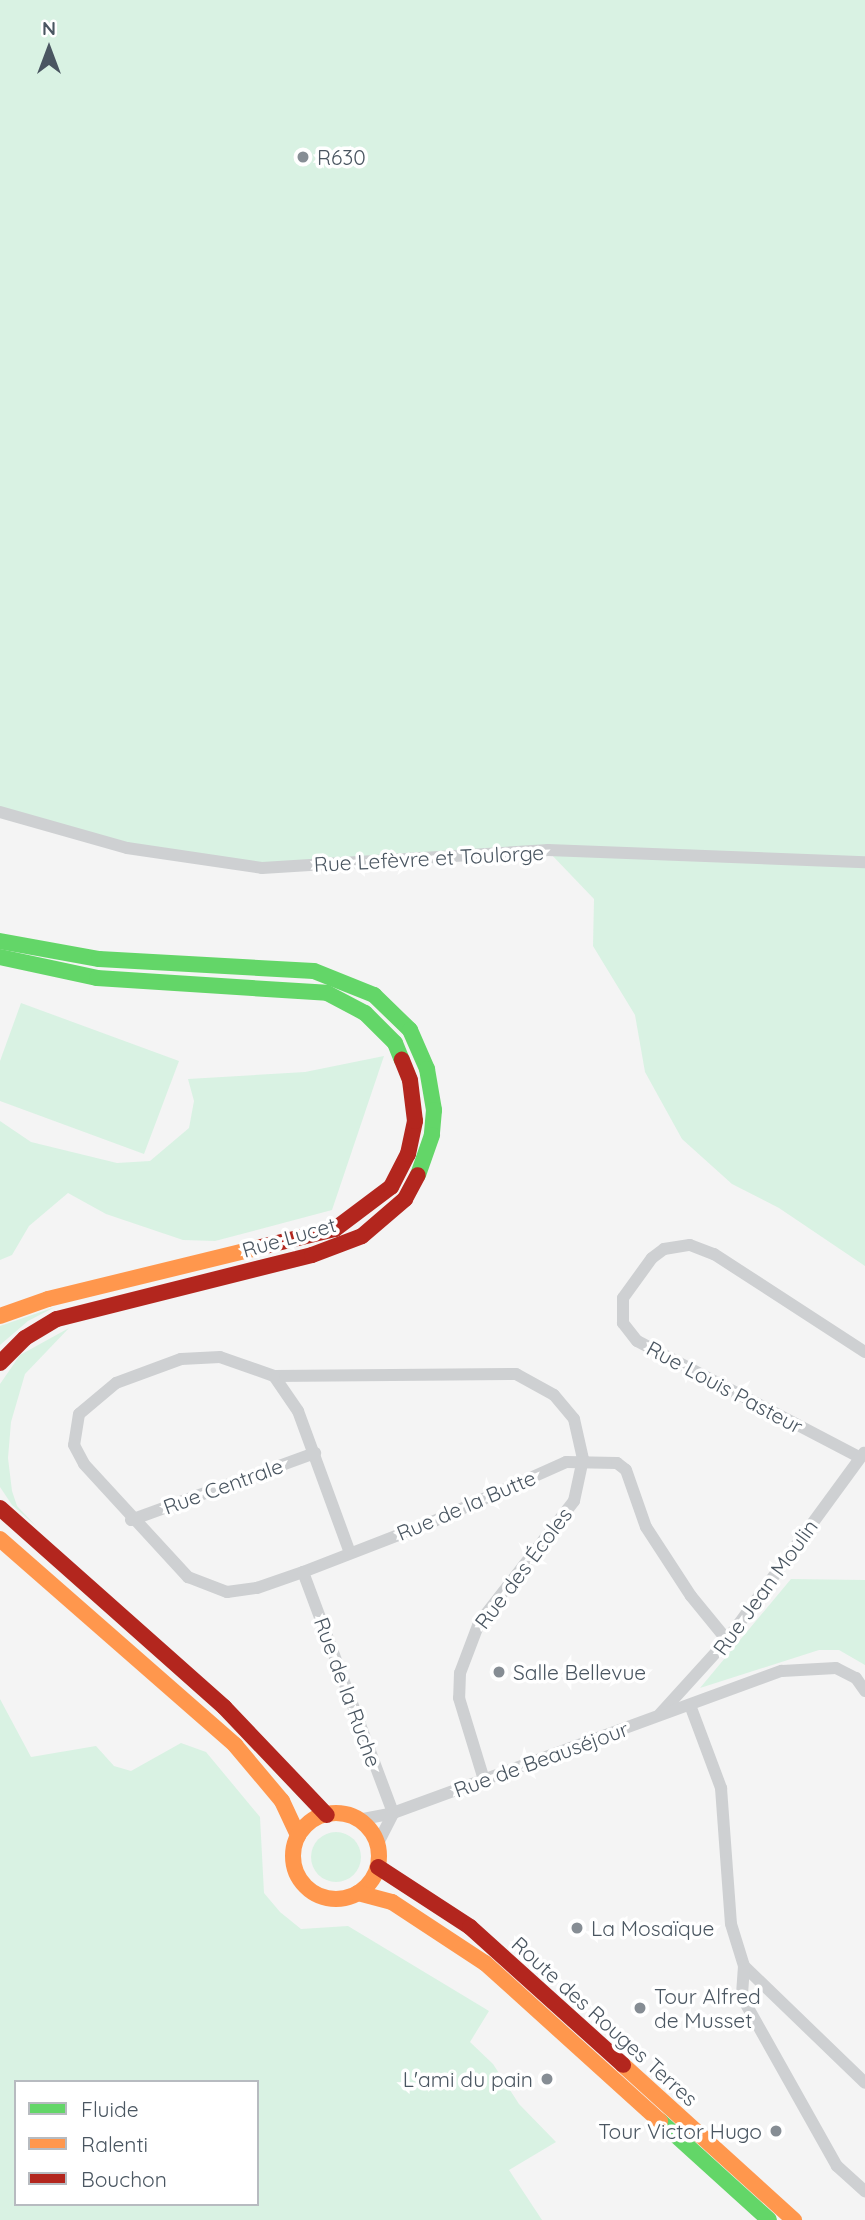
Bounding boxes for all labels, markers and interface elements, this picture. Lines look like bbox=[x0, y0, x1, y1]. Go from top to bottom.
north arrow bbox=[14, 14, 84, 84]
text: N bbox=[42, 16, 56, 40]
place label: R630 bbox=[317, 144, 366, 170]
marker: R630 bbox=[295, 149, 311, 165]
street label: Rue Lefèvre et Toulorge bbox=[313, 839, 545, 877]
street label: Rue Lucet bbox=[239, 1212, 339, 1262]
street label: Rue Louis Pasteur bbox=[643, 1335, 807, 1439]
street label: Rue Centrale bbox=[160, 1453, 286, 1519]
street label: Rue de la Butte bbox=[393, 1464, 539, 1546]
street label: Rue des Écoles bbox=[469, 1502, 577, 1634]
street label: Rue Jean Moulin bbox=[707, 1514, 823, 1660]
street label: Rue de la Ruche bbox=[309, 1614, 387, 1770]
place label: Salle Bellevue bbox=[513, 1659, 646, 1685]
marker: Salle Bellevue bbox=[491, 1664, 507, 1680]
street label: Rue de Beauséjour bbox=[450, 1716, 632, 1802]
place label: La Mosaïque bbox=[591, 1915, 714, 1941]
marker: La Mosaïque bbox=[569, 1920, 585, 1936]
street label: Route des Rouges Terres bbox=[507, 1931, 703, 2111]
place label: Tour Alfred de Musset bbox=[654, 1983, 761, 2033]
marker: Tour Alfred de Musset bbox=[632, 2000, 648, 2016]
place label: L'ami du pain bbox=[403, 2066, 533, 2092]
marker: L'ami du pain bbox=[539, 2071, 555, 2087]
legend bbox=[14, 2080, 259, 2206]
text: Fluide bbox=[81, 2096, 139, 2122]
place label: Tour Victor Hugo bbox=[598, 2118, 762, 2144]
marker: Tour Victor Hugo bbox=[768, 2123, 784, 2139]
text: Ralenti bbox=[81, 2131, 148, 2157]
text: Bouchon bbox=[81, 2166, 167, 2192]

